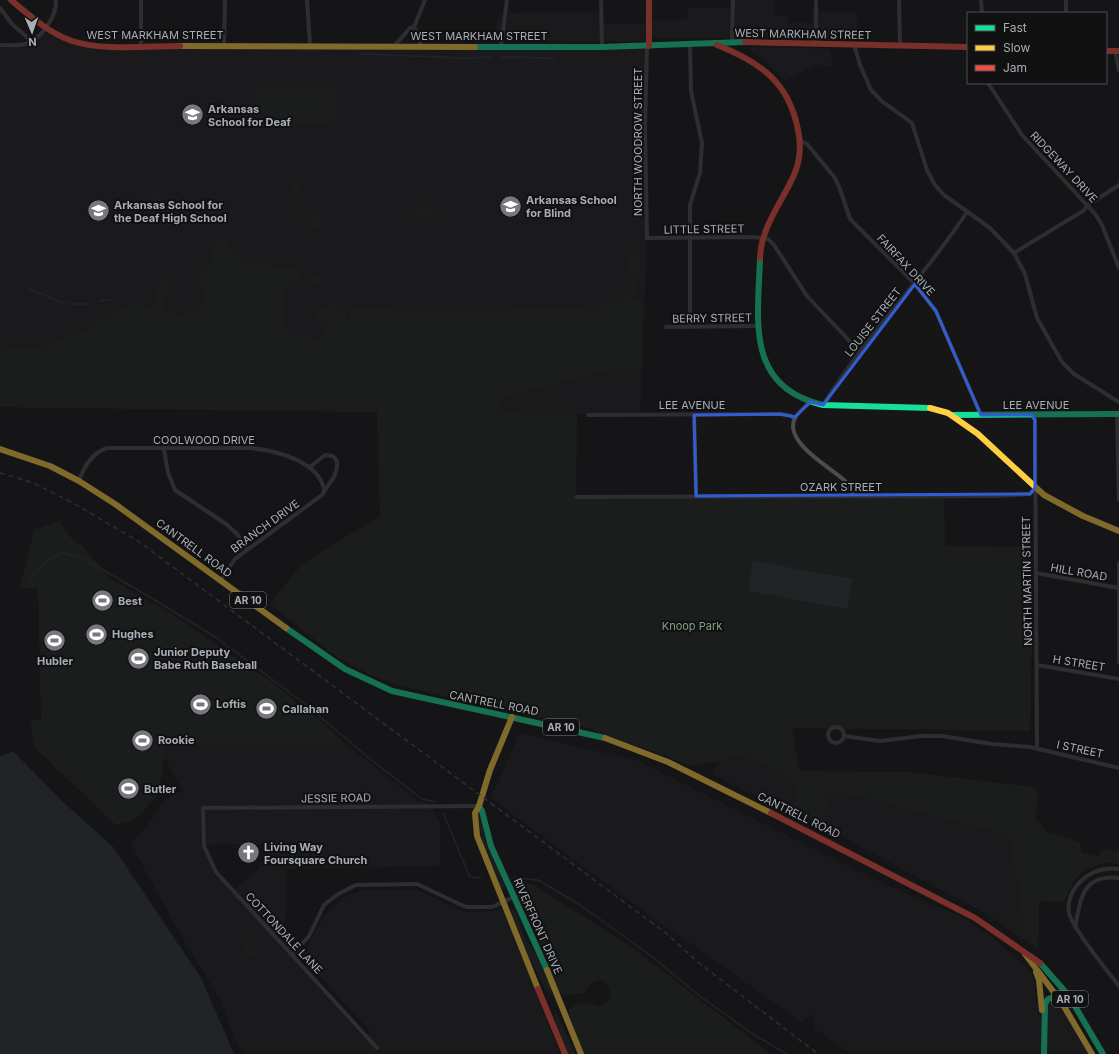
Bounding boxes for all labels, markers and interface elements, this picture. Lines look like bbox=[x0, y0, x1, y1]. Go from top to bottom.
north arrow bbox=[12, 12, 52, 52]
legend bbox=[967, 12, 1107, 84]
text: Fast bbox=[1003, 20, 1027, 35]
street label: WEST MARKHAM STREET bbox=[734, 26, 872, 42]
street label: WEST MARKHAM STREET bbox=[86, 28, 224, 42]
street label: WEST MARKHAM STREET bbox=[410, 29, 548, 43]
text: N bbox=[28, 35, 37, 49]
text: Slow bbox=[1003, 40, 1031, 55]
text: Jam bbox=[1003, 60, 1027, 75]
street label: NORTH WOODROW STREET bbox=[631, 68, 645, 216]
school or university icon: Arkansas School for Deaf bbox=[179, 102, 205, 128]
place label: Arkansas School for Deaf bbox=[208, 102, 292, 129]
street label: RIDGEWAY DRIVE bbox=[1027, 128, 1101, 206]
school or university icon: Arkansas School for Blind bbox=[497, 193, 523, 219]
place label: Arkansas School for Blind bbox=[526, 193, 617, 220]
school or university icon: Arkansas School for the Deaf High School bbox=[85, 198, 111, 224]
place label: Arkansas School for the Deaf High School bbox=[114, 198, 227, 225]
street label: LITTLE STREET bbox=[663, 221, 745, 237]
street label: FAIRFAX DRIVE bbox=[874, 231, 938, 299]
street label: LOUISE STREET bbox=[842, 285, 904, 359]
street label: BERRY STREET bbox=[672, 310, 752, 326]
street label: LEE AVENUE bbox=[659, 398, 725, 412]
street label: LEE AVENUE bbox=[1003, 398, 1069, 412]
street label: COOLWOOD DRIVE bbox=[153, 433, 255, 447]
street label: OZARK STREET bbox=[800, 480, 882, 494]
street label: BRANCH DRIVE bbox=[228, 496, 302, 556]
street label: CANTRELL ROAD bbox=[153, 516, 235, 580]
street label: NORTH MARTIN STREET bbox=[1019, 516, 1035, 646]
street label: HILL ROAD bbox=[1050, 560, 1108, 584]
sports icon: Best bbox=[89, 588, 115, 614]
road number: AR 10 bbox=[230, 592, 266, 608]
place label: Best bbox=[118, 594, 142, 608]
park label: Knoop Park bbox=[662, 619, 722, 633]
sports icon: Hughes bbox=[84, 621, 110, 647]
place label: Hughes bbox=[112, 627, 154, 641]
sports icon: Hubler bbox=[42, 628, 68, 654]
sports icon: Junior Deputy Babe Ruth Baseball bbox=[125, 645, 151, 671]
place label: Junior Deputy Babe Ruth Baseball bbox=[154, 645, 257, 672]
street label: H STREET bbox=[1052, 652, 1106, 674]
place label: Hubler bbox=[37, 654, 74, 668]
street label: CANTRELL ROAD bbox=[448, 687, 540, 719]
sports icon: Loftis bbox=[187, 691, 213, 717]
sports icon: Callahan bbox=[254, 696, 280, 722]
place label: Loftis bbox=[216, 697, 246, 711]
place label: Callahan bbox=[282, 702, 329, 716]
road number: AR 10 bbox=[543, 719, 579, 735]
sports icon: Rookie bbox=[130, 727, 156, 753]
place label: Rookie bbox=[158, 733, 195, 747]
street label: I STREET bbox=[1055, 737, 1105, 761]
sports icon: Butler bbox=[116, 776, 142, 802]
place label: Butler bbox=[144, 782, 177, 796]
street label: CANTRELL ROAD bbox=[755, 789, 843, 841]
street label: JESSIE ROAD bbox=[301, 790, 371, 806]
church icon: Living Way Foursquare Church bbox=[236, 840, 262, 866]
place label: Living Way Foursquare Church bbox=[264, 840, 367, 867]
street label: RIVERFRONT DRIVE bbox=[510, 876, 566, 976]
street label: COTTONDALE LANE bbox=[243, 889, 325, 977]
road number: AR 10 bbox=[1052, 991, 1088, 1007]

